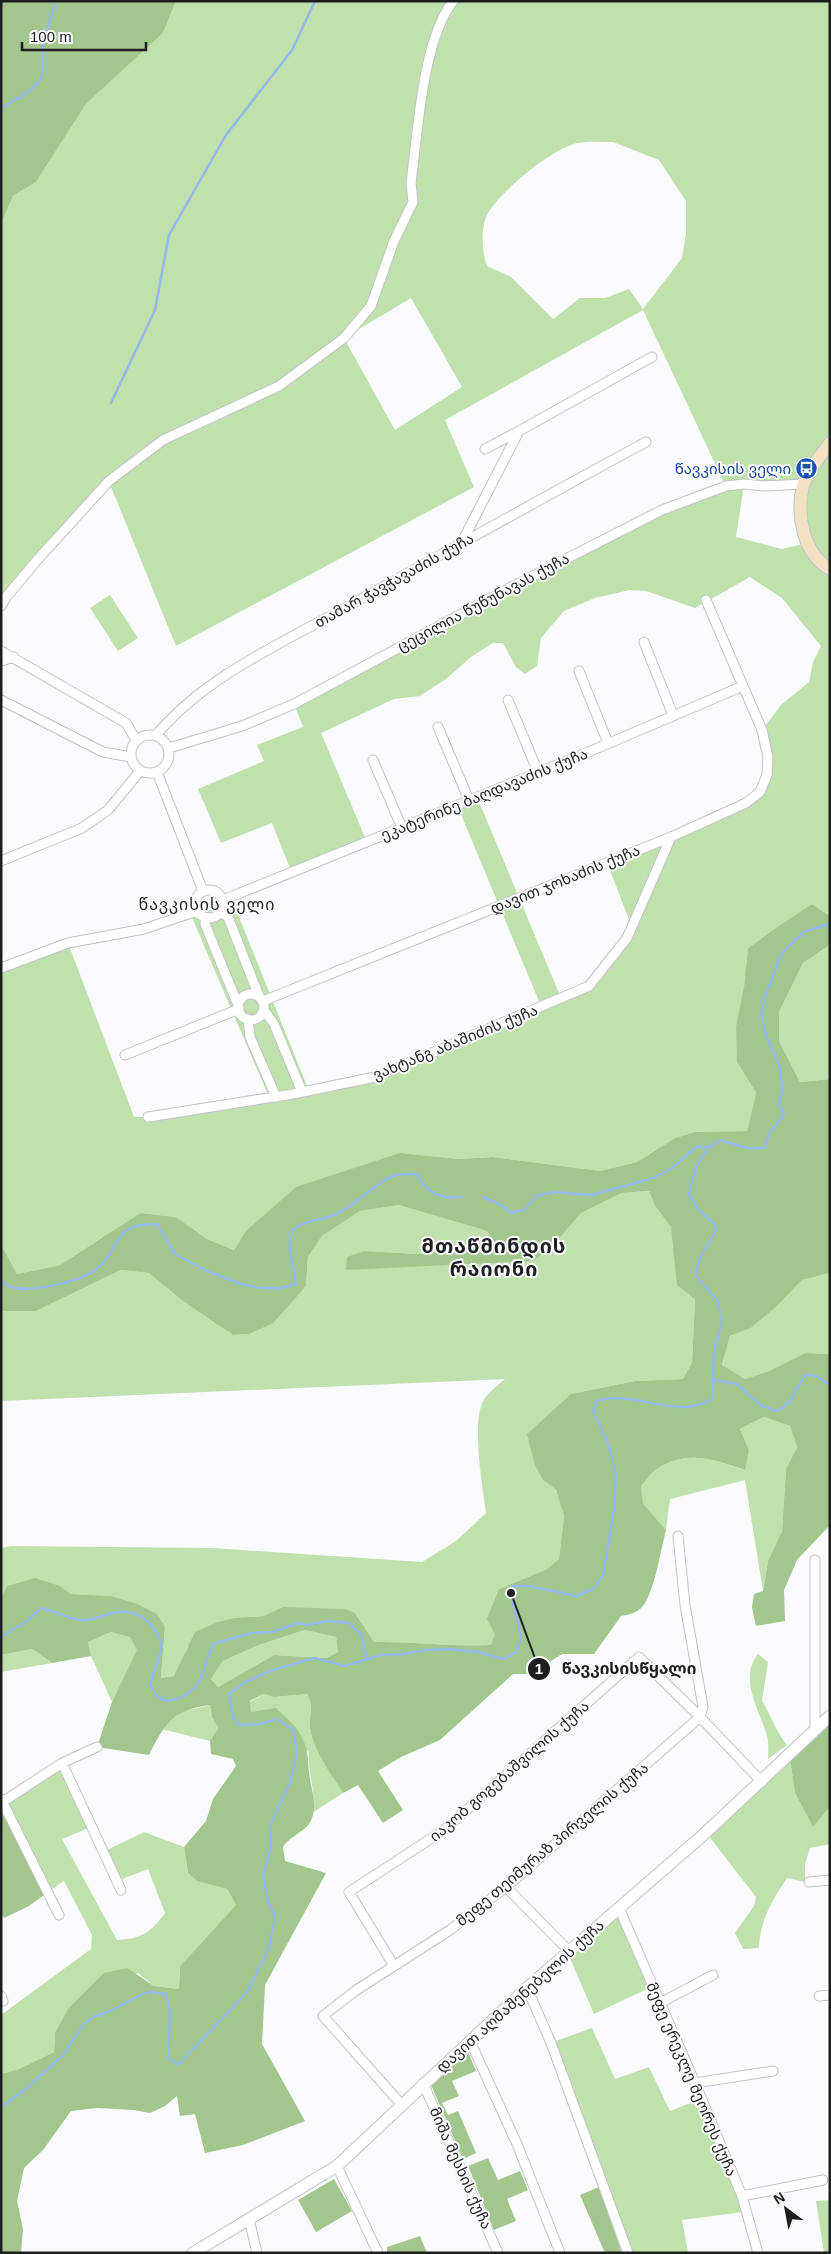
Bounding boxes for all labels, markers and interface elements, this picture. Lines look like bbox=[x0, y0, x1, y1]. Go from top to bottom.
scale bar bbox=[22, 20, 146, 52]
text: 100 m bbox=[30, 28, 72, 45]
bus stop icon: წავკისის ველი bbox=[795, 456, 819, 480]
place label: წავკისის ველი bbox=[675, 460, 791, 478]
street label: თამარ ჭავჭავაძის ქუჩა bbox=[312, 529, 477, 632]
street label: ცეცილია წუწუნავას ქუჩა bbox=[394, 549, 572, 656]
street label: ეკატერინე ბაღდავაძის ქუჩა bbox=[378, 745, 590, 844]
street label: დავით ჯოხაძის ქუჩა bbox=[488, 841, 643, 918]
district label: წავკისის ველი bbox=[139, 896, 275, 915]
street label: ვახტანგ აბაშიძის ქუჩა bbox=[370, 1001, 540, 1084]
district label: მთაწმინდის რაიონი bbox=[422, 1235, 566, 1280]
callout: წავკისისწყალი bbox=[527, 1653, 706, 1684]
text: 1 bbox=[535, 1660, 543, 1677]
text: წავკისისწყალი bbox=[562, 1660, 696, 1679]
street label: იაკობ გოგებაშვილის ქუჩა bbox=[426, 1697, 593, 1846]
street label: მეფე თეიმურაზ პირველის ქუჩა bbox=[453, 1759, 652, 1930]
street label: დავით აღმაშენებელის ქუჩა bbox=[433, 1916, 608, 2076]
street label: მეფე ერეკლე მეორეს ქუჩა bbox=[642, 1979, 741, 2179]
street label: მიშა მესხის ქუჩა bbox=[426, 2104, 496, 2232]
north arrow bbox=[761, 2184, 811, 2234]
text: N bbox=[771, 2189, 788, 2207]

